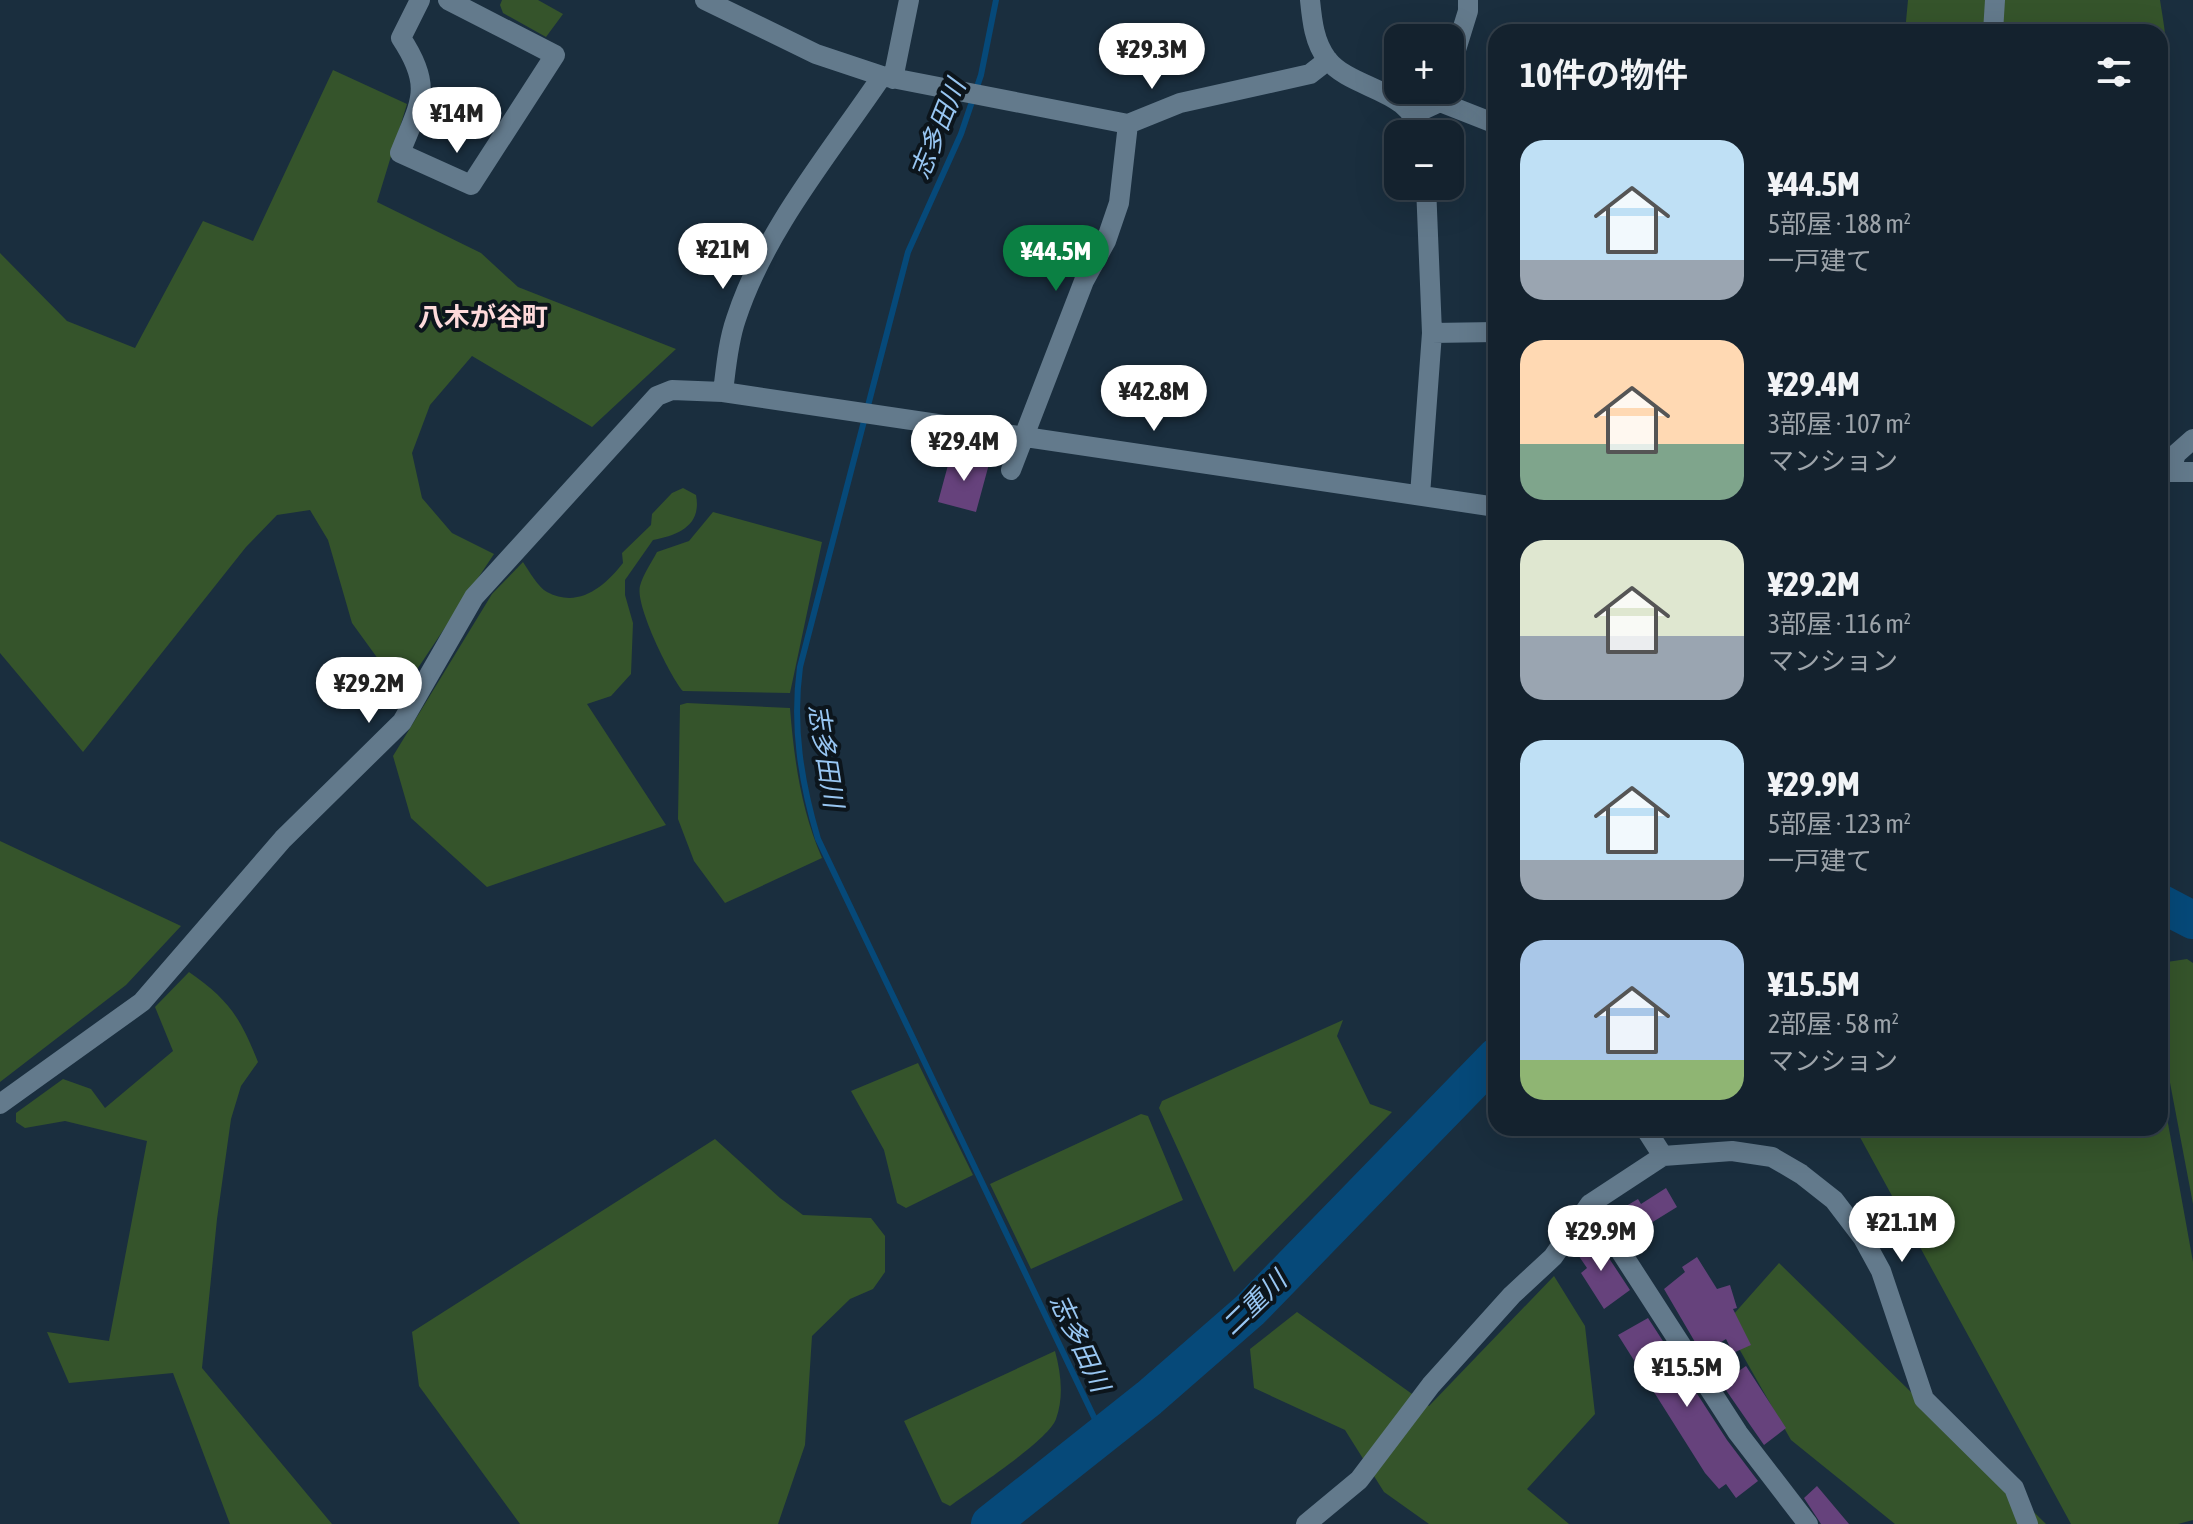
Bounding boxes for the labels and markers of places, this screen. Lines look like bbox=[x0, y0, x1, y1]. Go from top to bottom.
pin: ¥29.3M bbox=[1087, 23, 1217, 91]
pin: ¥14M bbox=[410, 87, 504, 155]
pin: ¥21M bbox=[676, 223, 770, 291]
pin: ¥44.5M bbox=[991, 225, 1121, 293]
pin: ¥42.8M bbox=[1089, 365, 1219, 433]
pin: ¥29.4M bbox=[899, 415, 1029, 483]
pin: ¥29.2M bbox=[304, 657, 434, 725]
pin: ¥21.1M bbox=[1837, 1196, 1967, 1264]
pin: ¥29.9M bbox=[1536, 1205, 1666, 1273]
pin: ¥15.5M bbox=[1622, 1341, 1752, 1409]

